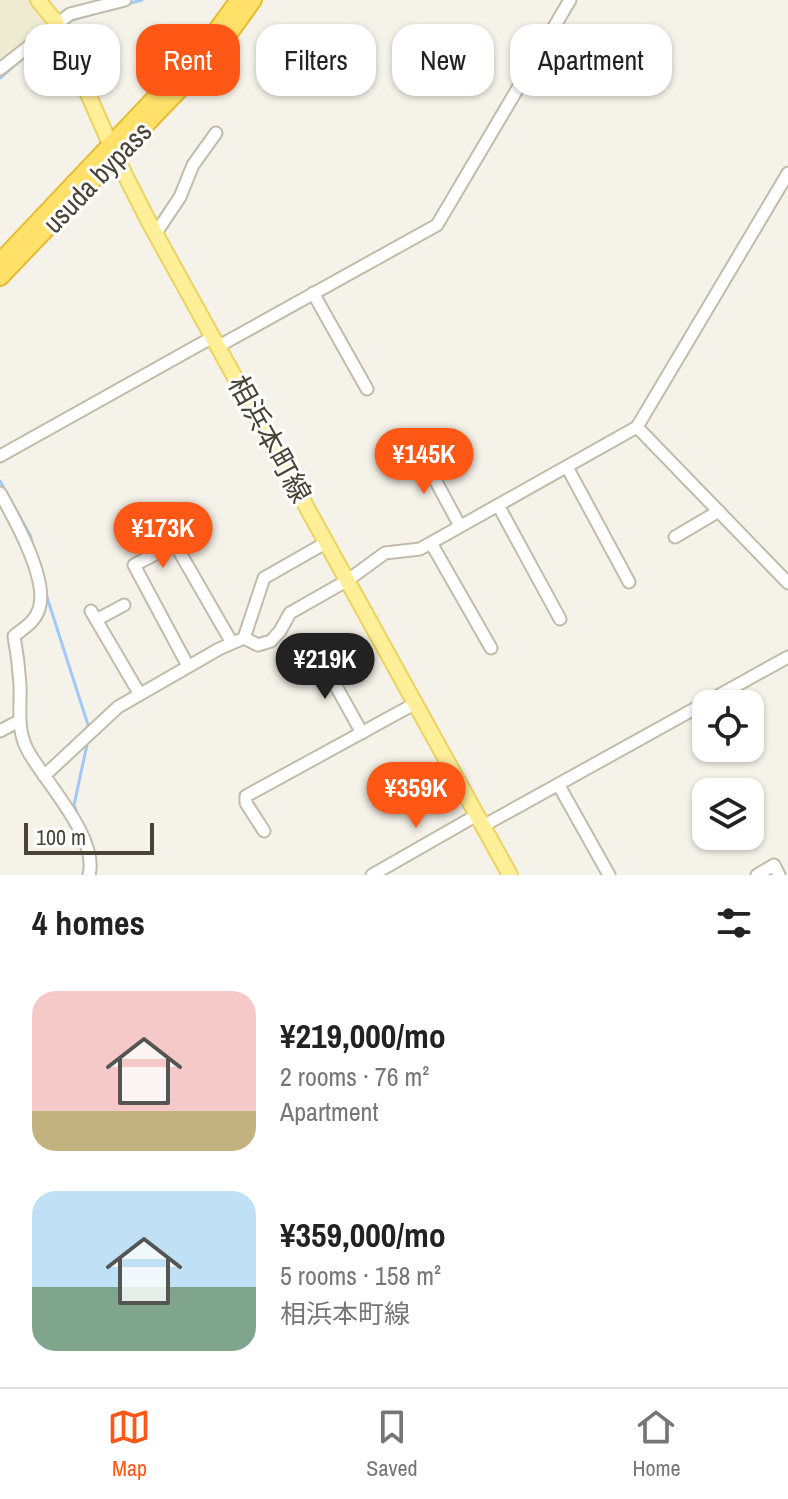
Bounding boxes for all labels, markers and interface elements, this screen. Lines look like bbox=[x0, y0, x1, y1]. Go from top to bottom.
chip: Buy bbox=[24, 24, 120, 96]
chip: Rent bbox=[136, 24, 240, 96]
chip: Filters bbox=[256, 24, 376, 96]
chip: New bbox=[392, 24, 494, 96]
chip: Apartment bbox=[510, 24, 672, 96]
street label: usuda bypass bbox=[34, 113, 160, 241]
street label: 相浜本町線 bbox=[219, 369, 321, 509]
pin: ¥145K bbox=[368, 428, 480, 496]
text: ¥145K bbox=[393, 436, 455, 471]
pin: ¥173K bbox=[107, 502, 219, 570]
text: ¥173K bbox=[132, 510, 194, 545]
pin: ¥219K bbox=[269, 633, 381, 701]
text: ¥219K bbox=[294, 641, 356, 676]
map controls bbox=[692, 690, 764, 850]
button: locate bbox=[692, 690, 764, 762]
pin: ¥359K bbox=[360, 762, 472, 830]
text: ¥359K bbox=[385, 770, 447, 805]
button: layers bbox=[692, 778, 764, 850]
scale bar bbox=[24, 819, 154, 855]
text: 100 m bbox=[36, 822, 86, 852]
text: 4 homes bbox=[32, 900, 145, 946]
icon: filters bbox=[712, 901, 756, 945]
text: ¥219,000/mo bbox=[280, 1013, 446, 1059]
icon: home bbox=[96, 1023, 192, 1119]
text: 2 rooms · 76 m² bbox=[280, 1059, 429, 1094]
text: Apartment bbox=[280, 1094, 378, 1129]
text: ¥359,000/mo bbox=[280, 1212, 446, 1258]
icon: home bbox=[96, 1223, 192, 1319]
text: 5 rooms · 158 m² bbox=[280, 1258, 441, 1293]
text: 相浜本町線 bbox=[280, 1296, 410, 1331]
tab: Map bbox=[107, 1405, 151, 1483]
tab: Saved bbox=[366, 1405, 418, 1483]
tab: Home bbox=[632, 1405, 681, 1483]

